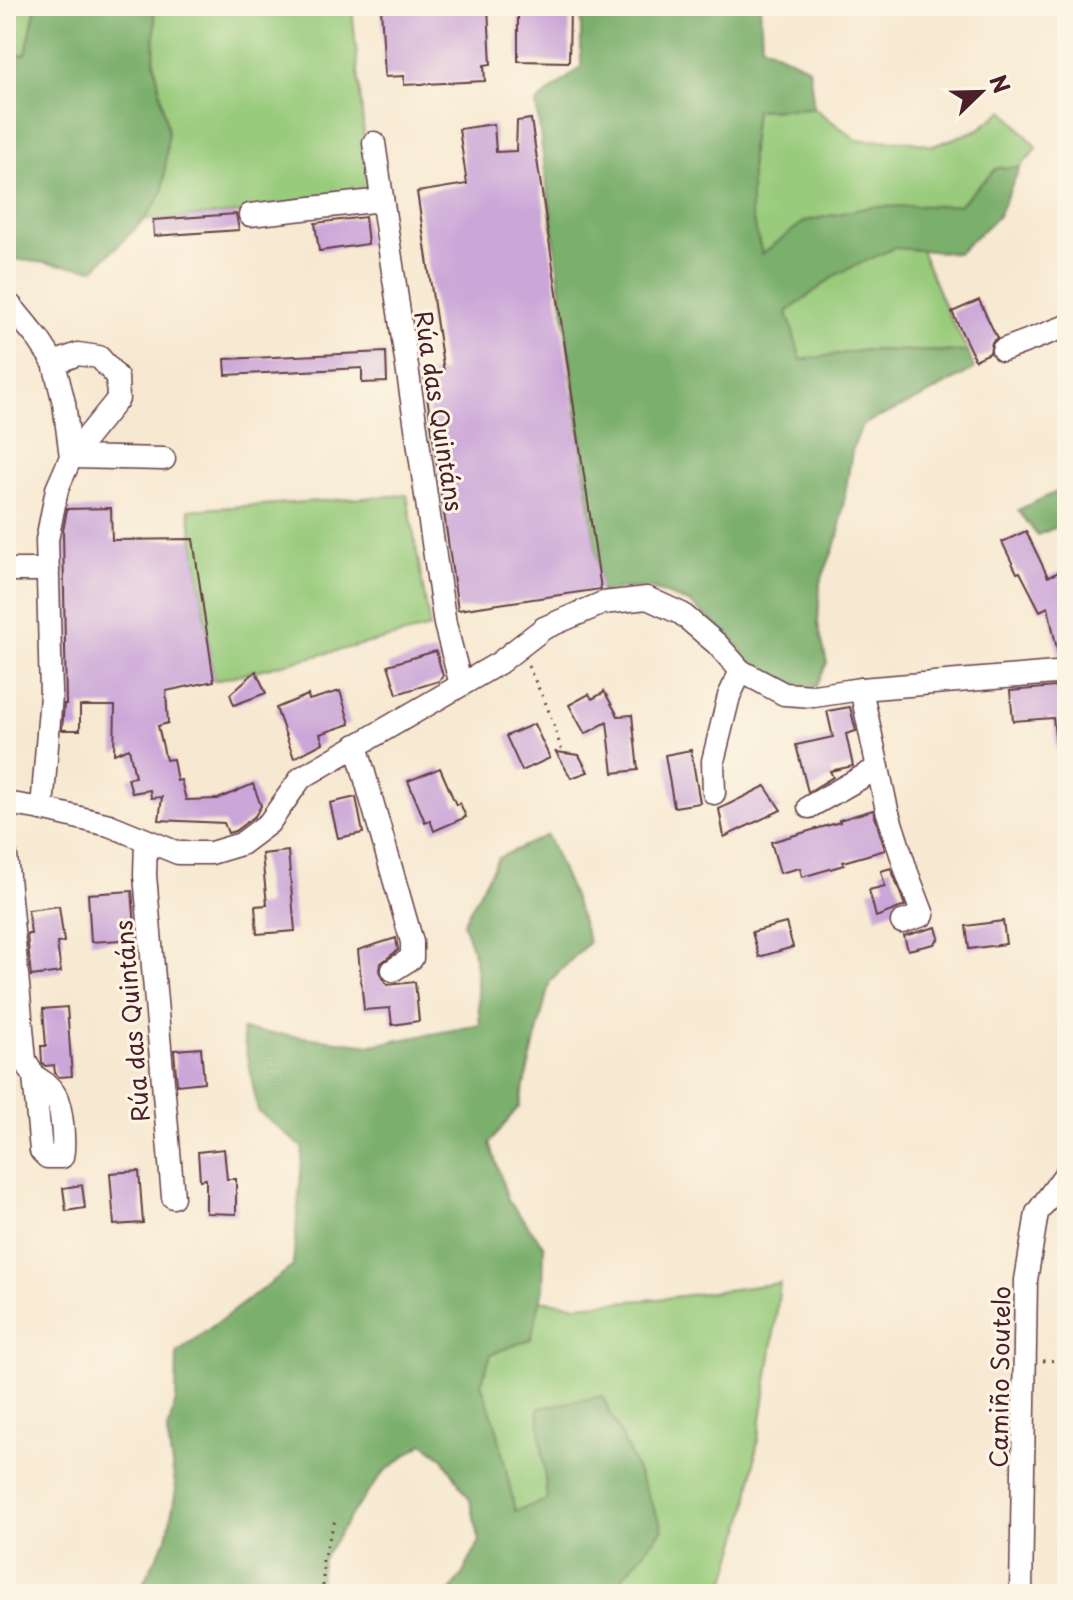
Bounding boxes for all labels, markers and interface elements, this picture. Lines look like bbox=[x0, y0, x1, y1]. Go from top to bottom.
north arrow bbox=[941, 52, 1021, 132]
text: N bbox=[982, 69, 1019, 98]
street label: Rúa das Quintáns bbox=[406, 308, 474, 514]
street label: Rúa das Quintáns bbox=[104, 919, 158, 1123]
street label: Camiño Soutelo bbox=[979, 1286, 1019, 1468]

